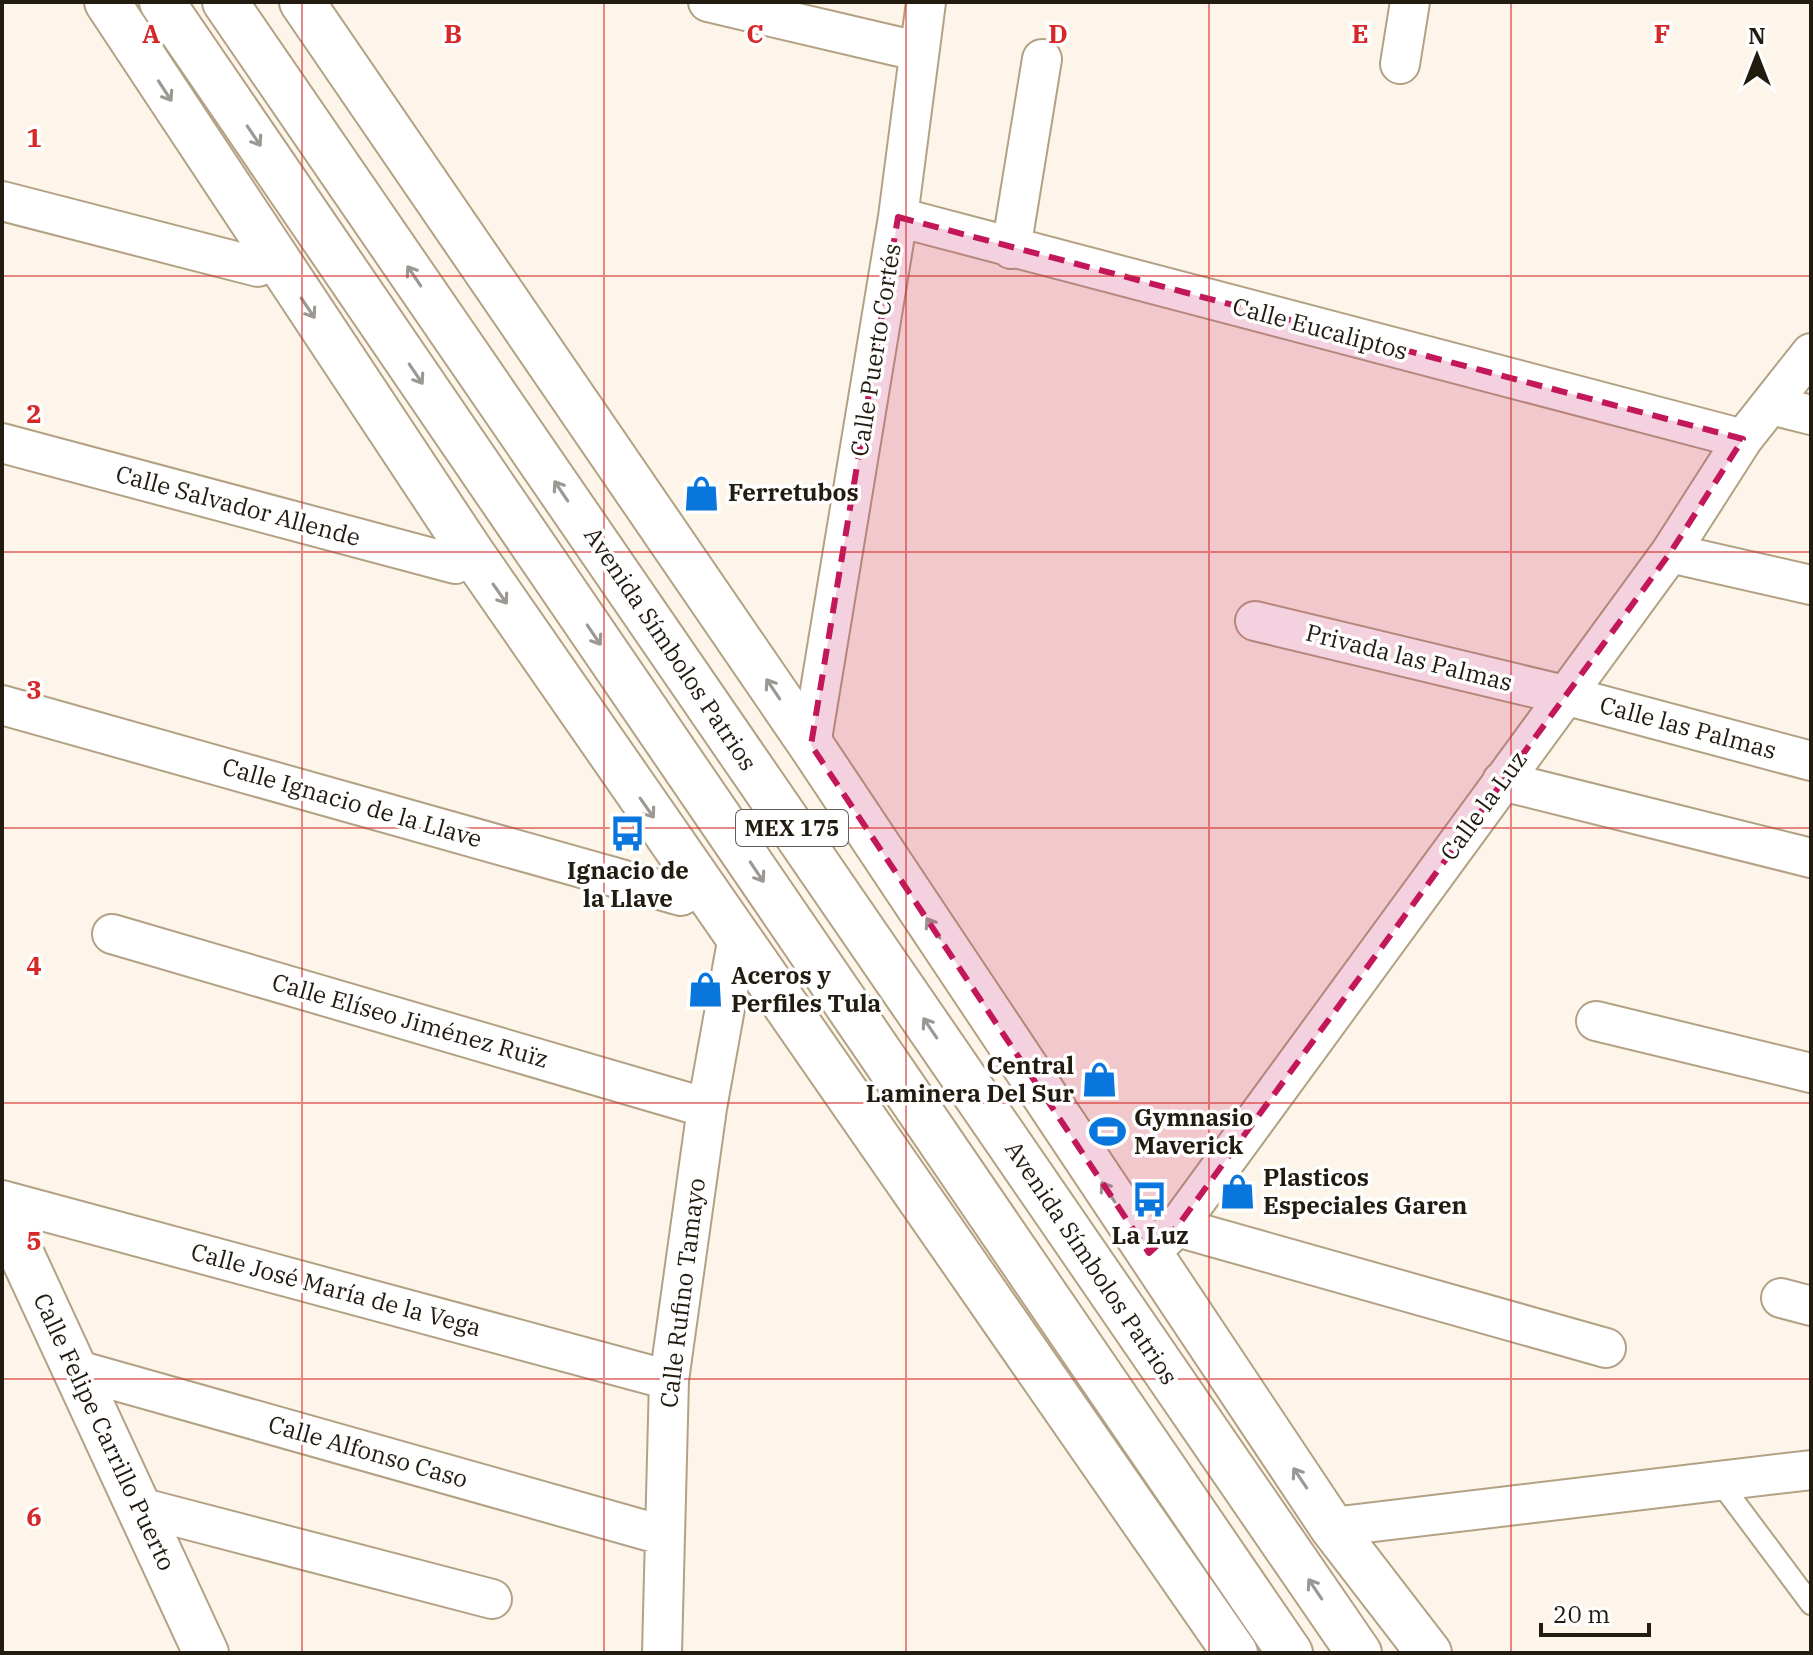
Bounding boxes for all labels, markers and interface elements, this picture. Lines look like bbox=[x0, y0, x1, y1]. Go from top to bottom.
text: A bbox=[142, 16, 160, 50]
text: B bbox=[444, 16, 462, 50]
text: C bbox=[746, 16, 764, 50]
text: D bbox=[1048, 16, 1068, 50]
text: E bbox=[1351, 16, 1369, 50]
text: F bbox=[1654, 16, 1670, 50]
north arrow bbox=[1717, 16, 1797, 96]
text: N bbox=[1748, 21, 1766, 50]
one-way arrow bbox=[157, 79, 174, 101]
text: 1 bbox=[26, 120, 42, 154]
one-way arrow bbox=[245, 124, 262, 146]
street label: Calle Puerto Cortés bbox=[842, 241, 908, 459]
one-way arrow bbox=[406, 266, 422, 288]
street label: Calle Eucaliptos bbox=[1229, 289, 1411, 367]
one-way arrow bbox=[300, 296, 316, 319]
one-way arrow bbox=[408, 362, 424, 384]
text: 2 bbox=[26, 396, 42, 430]
street label: Calle Salvador Allende bbox=[112, 457, 364, 553]
shop icon: Ferretubos bbox=[683, 474, 721, 512]
place label: Ferretubos bbox=[728, 476, 859, 508]
one-way arrow bbox=[553, 480, 569, 502]
street label: Avenida Símbolos Patrios bbox=[577, 520, 764, 777]
one-way arrow bbox=[492, 582, 508, 604]
street label: Privada las Palmas bbox=[1302, 616, 1516, 698]
one-way arrow bbox=[586, 623, 602, 645]
text: 3 bbox=[26, 672, 42, 706]
one-way arrow bbox=[765, 679, 781, 701]
street label: Calle las Palmas bbox=[1596, 688, 1780, 766]
street label: Calle la Luz bbox=[1433, 744, 1534, 867]
street label: Calle Ignacio de la Llave bbox=[219, 750, 486, 854]
one-way arrow bbox=[639, 796, 655, 818]
road number: MEX 175 bbox=[736, 810, 848, 846]
bus stop icon: Ignacio de la Llave bbox=[609, 815, 647, 853]
place label: Ignacio de la Llave bbox=[567, 854, 689, 914]
one-way arrow bbox=[749, 861, 765, 883]
one-way arrow bbox=[925, 918, 942, 940]
text: 4 bbox=[26, 948, 42, 982]
place label: Aceros y Perfiles Tula bbox=[731, 959, 882, 1019]
street label: Calle Elíseo Jiménez Ruïz bbox=[268, 965, 552, 1075]
shop icon: Aceros y Perfiles Tula bbox=[686, 971, 724, 1009]
one-way arrow bbox=[922, 1018, 938, 1040]
place label: Central Laminera Del Sur bbox=[866, 1049, 1074, 1109]
shop icon: Central Laminera Del Sur bbox=[1081, 1061, 1119, 1099]
place label: Gymnasio Maverick bbox=[1134, 1101, 1253, 1161]
sports icon: Gymnasio Maverick bbox=[1089, 1113, 1127, 1151]
street label: Avenida Símbolos Patrios bbox=[998, 1134, 1185, 1391]
place label: Plasticos Especiales Garen bbox=[1263, 1161, 1468, 1221]
shop icon: Plasticos Especiales Garen bbox=[1218, 1173, 1256, 1211]
street label: Calle Rufino Tamayo bbox=[652, 1176, 712, 1410]
bus stop icon: La Luz bbox=[1131, 1180, 1169, 1218]
one-way arrow bbox=[1100, 1181, 1117, 1203]
place label: La Luz bbox=[1111, 1219, 1189, 1251]
text: 5 bbox=[26, 1223, 42, 1257]
street label: Calle José María de la Vega bbox=[188, 1235, 485, 1343]
street label: Calle Felipe Carrillo Puerto bbox=[26, 1288, 183, 1576]
street label: Calle Alfonso Caso bbox=[265, 1407, 472, 1495]
one-way arrow bbox=[1291, 1467, 1308, 1489]
text: 6 bbox=[26, 1499, 42, 1533]
one-way arrow bbox=[1307, 1578, 1323, 1600]
scale bar bbox=[1541, 1587, 1649, 1637]
text: 20 m bbox=[1553, 1598, 1610, 1630]

